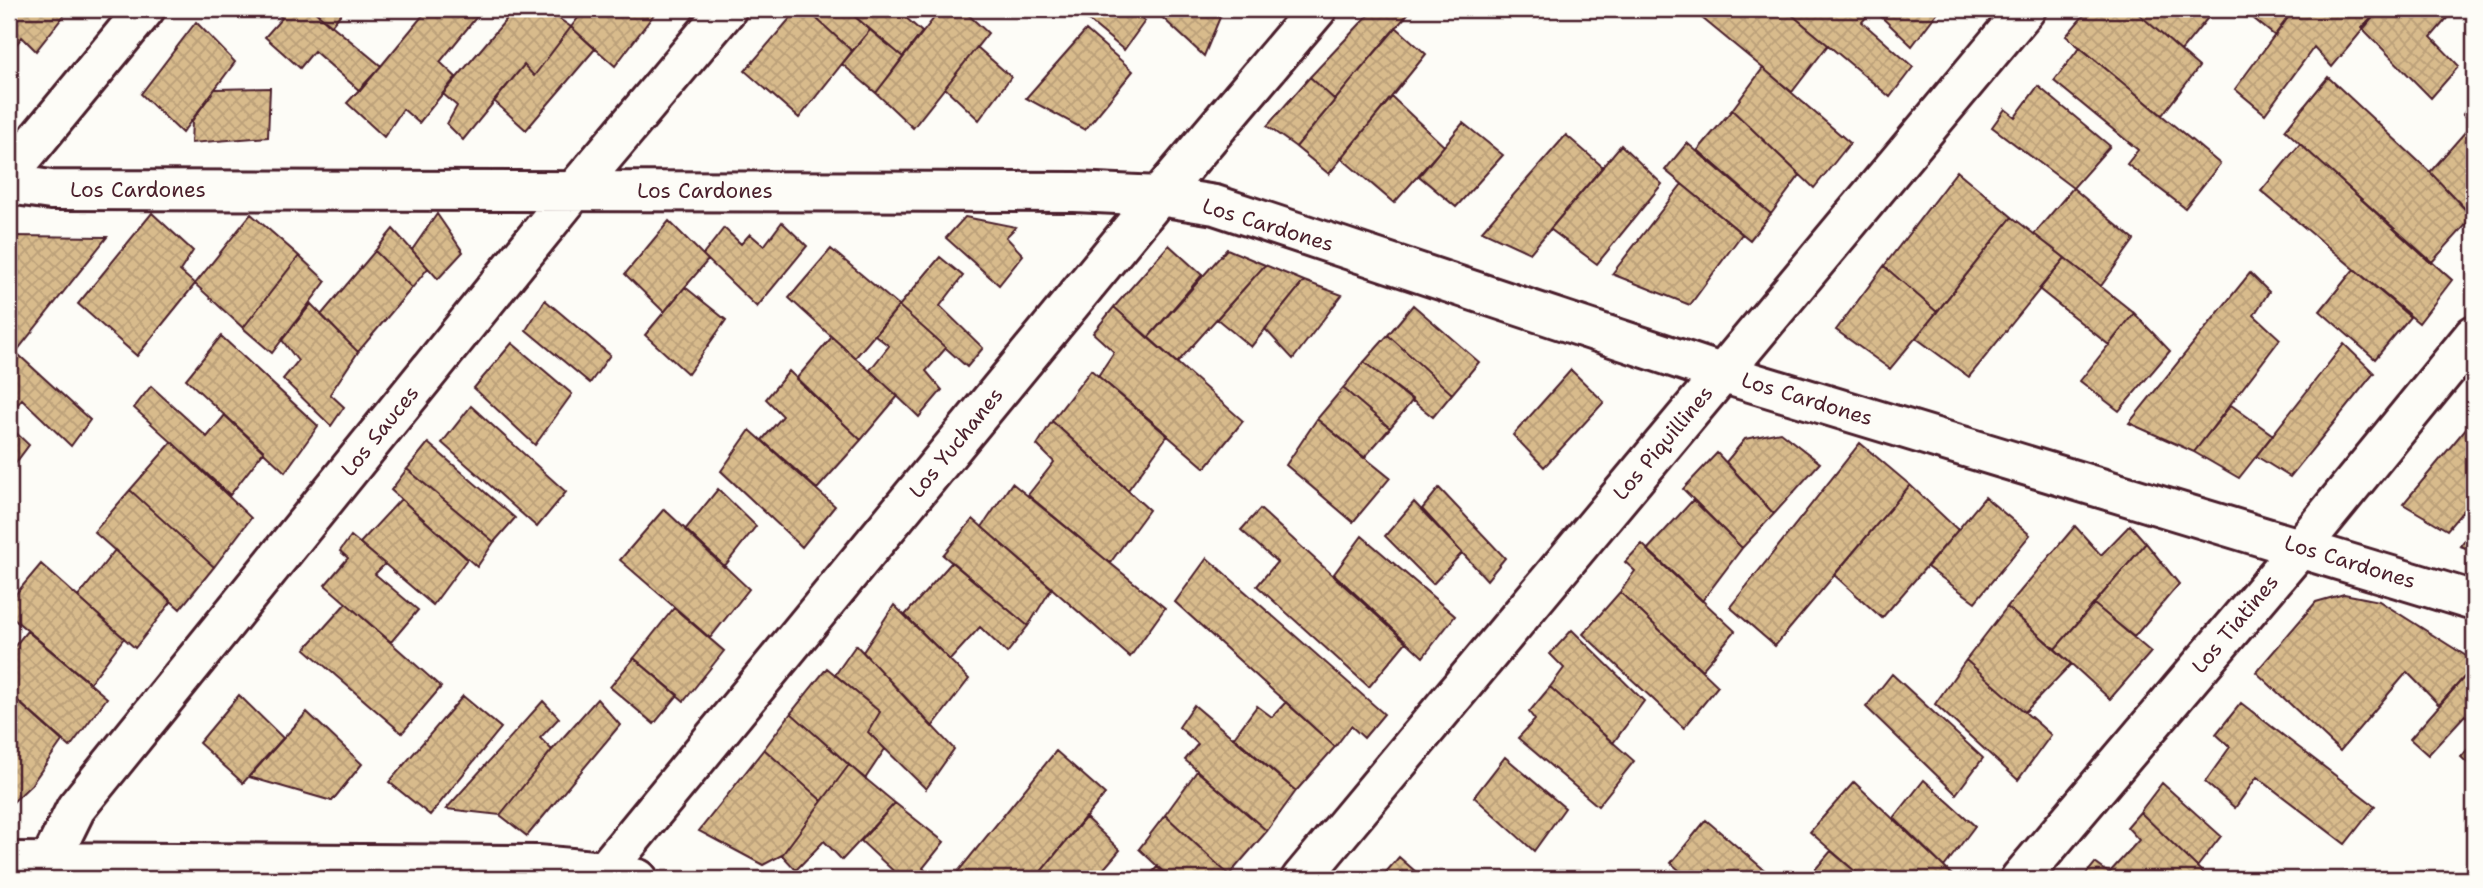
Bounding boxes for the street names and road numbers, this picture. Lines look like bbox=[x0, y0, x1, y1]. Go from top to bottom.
street label: Los Cardones bbox=[70, 176, 206, 204]
street label: Los Cardones bbox=[637, 177, 773, 205]
street label: Los Cardones bbox=[1199, 192, 1337, 258]
street label: Los Cardones bbox=[1738, 366, 1876, 432]
street label: Los Sauces bbox=[335, 380, 425, 482]
street label: Los Piquillines bbox=[1607, 380, 1719, 506]
street label: Los Yuchanes bbox=[903, 382, 1009, 504]
street label: Los Cardones bbox=[2281, 529, 2419, 595]
street label: Los Tiatines bbox=[2185, 569, 2285, 679]

